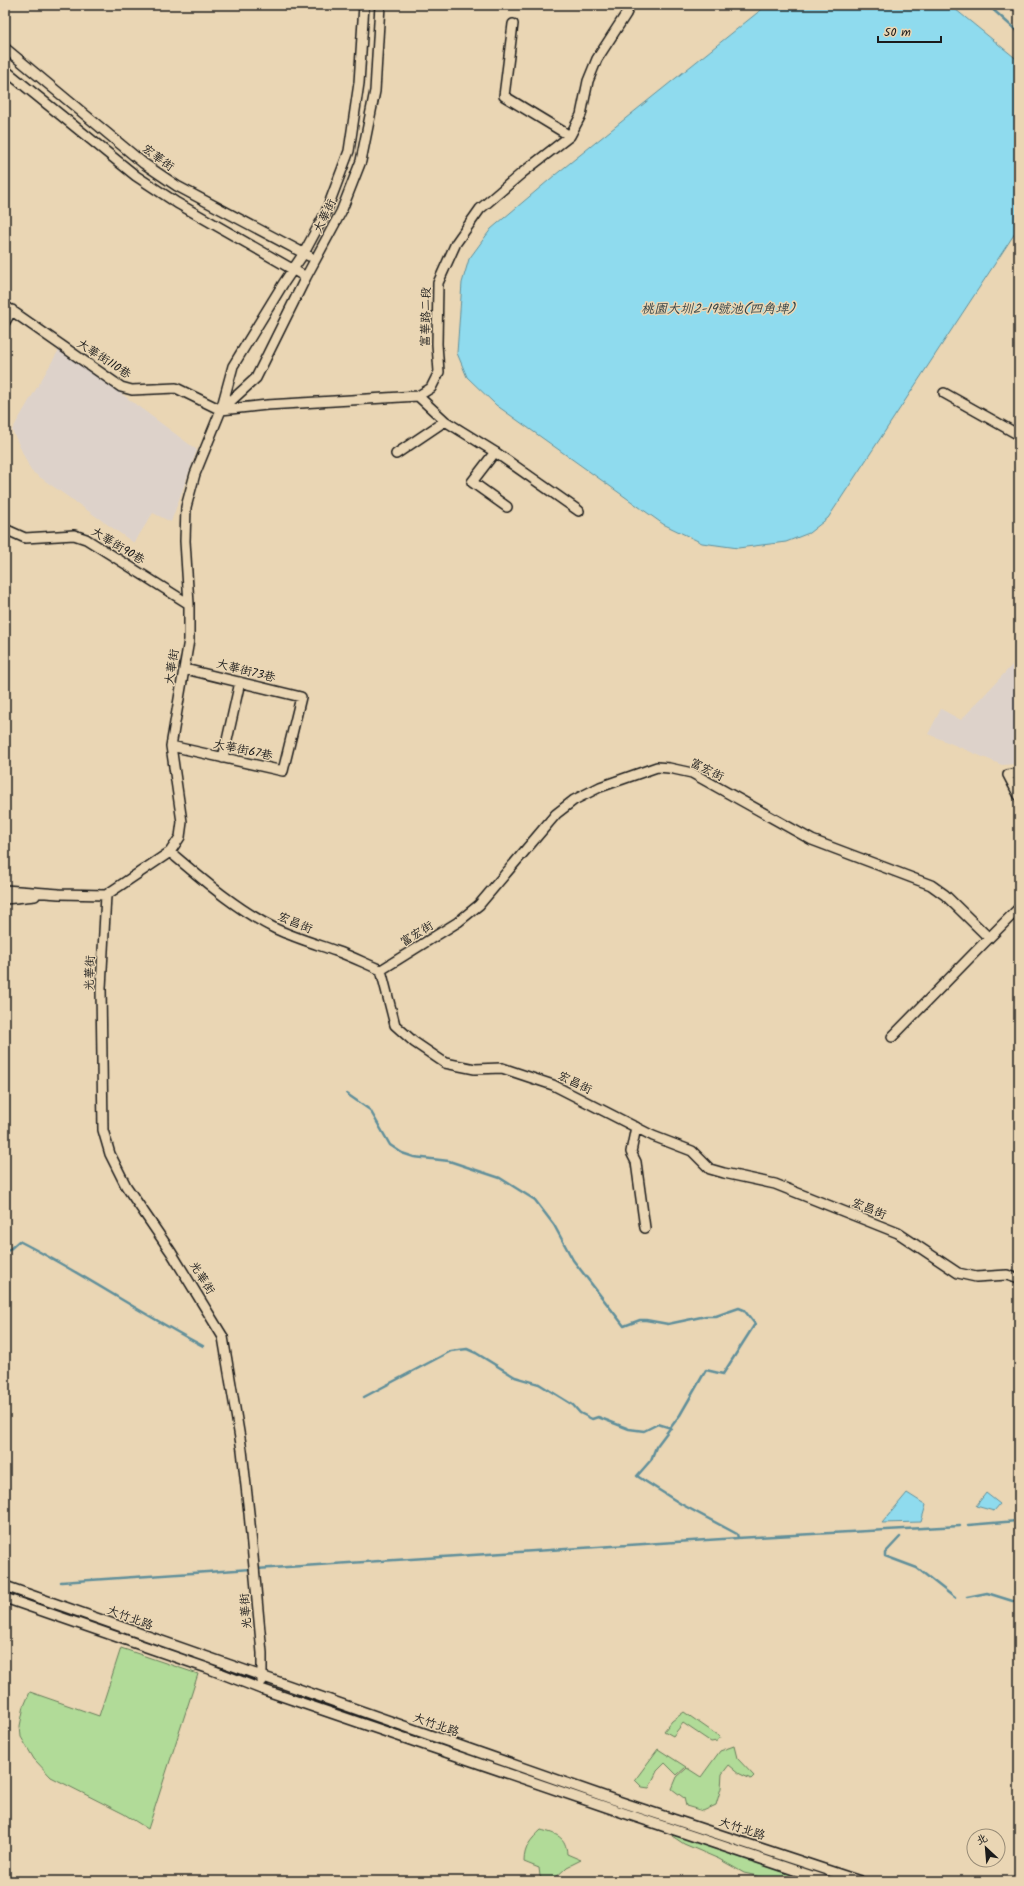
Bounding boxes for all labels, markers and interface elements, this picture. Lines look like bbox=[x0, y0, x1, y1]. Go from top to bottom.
scale bar bbox=[878, 18, 941, 44]
text: 50 m bbox=[884, 23, 911, 42]
street label: 宏華街 bbox=[138, 140, 178, 176]
street label: 大華街 bbox=[309, 196, 341, 236]
street label: 富華路二段 bbox=[416, 287, 436, 347]
water label: 桃園大圳2-19號池(四角埤) bbox=[641, 299, 796, 320]
street label: 大華街110巷 bbox=[73, 334, 135, 384]
street label: 大華街90巷 bbox=[87, 522, 149, 570]
street label: 大華街 bbox=[160, 648, 184, 686]
street label: 大華街73巷 bbox=[214, 654, 278, 688]
street label: 大華街67巷 bbox=[212, 734, 274, 766]
street label: 富宏街 bbox=[687, 754, 727, 786]
street label: 宏昌街 bbox=[275, 907, 315, 939]
street label: 富宏街 bbox=[397, 916, 437, 952]
street label: 光華街 bbox=[80, 955, 100, 991]
street label: 宏昌街 bbox=[555, 1067, 595, 1099]
street label: 宏昌街 bbox=[849, 1193, 889, 1225]
street label: 光華街 bbox=[184, 1258, 220, 1298]
street label: 光華街 bbox=[235, 1592, 257, 1630]
street label: 大竹北路 bbox=[104, 1601, 156, 1635]
street label: 大竹北路 bbox=[410, 1708, 462, 1742]
street label: 大竹北路 bbox=[716, 1813, 768, 1845]
north arrow bbox=[966, 1828, 1006, 1868]
text: 北 bbox=[973, 1829, 991, 1850]

